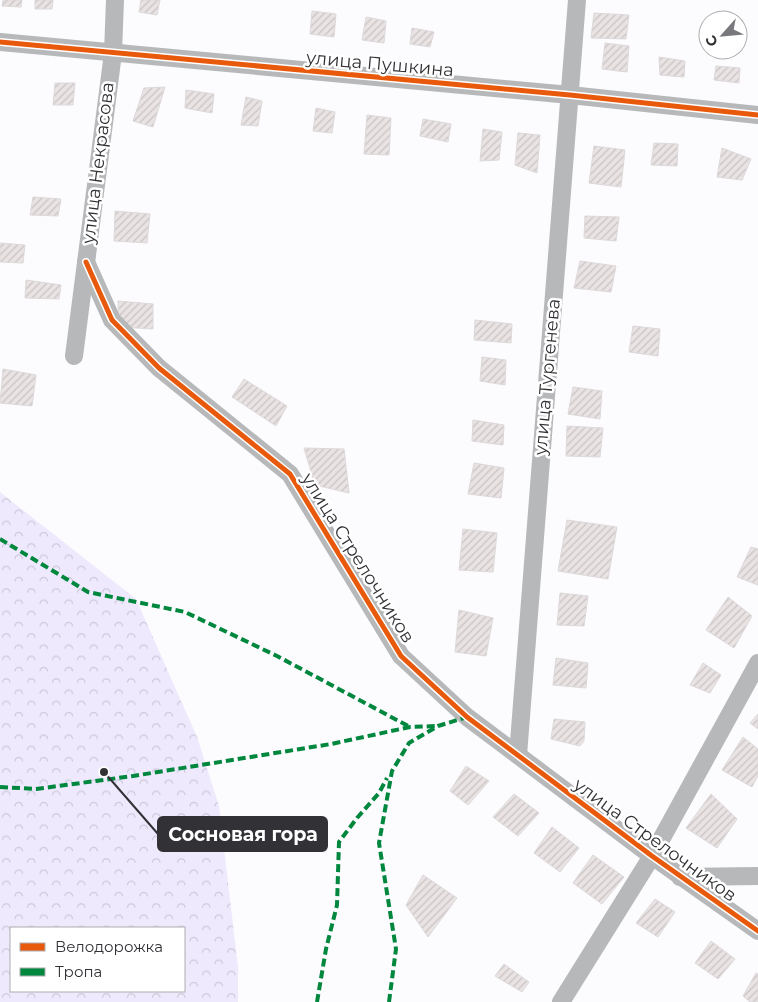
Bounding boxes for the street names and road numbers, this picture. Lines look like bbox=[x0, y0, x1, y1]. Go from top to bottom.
street label: улица Пушкина bbox=[304, 47, 455, 81]
street label: улица Некрасова bbox=[77, 81, 119, 246]
street label: улица Тургенева bbox=[529, 298, 565, 457]
street label: улица Стрелочников bbox=[296, 468, 419, 647]
street label: улица Стрелочников bbox=[568, 773, 741, 907]

